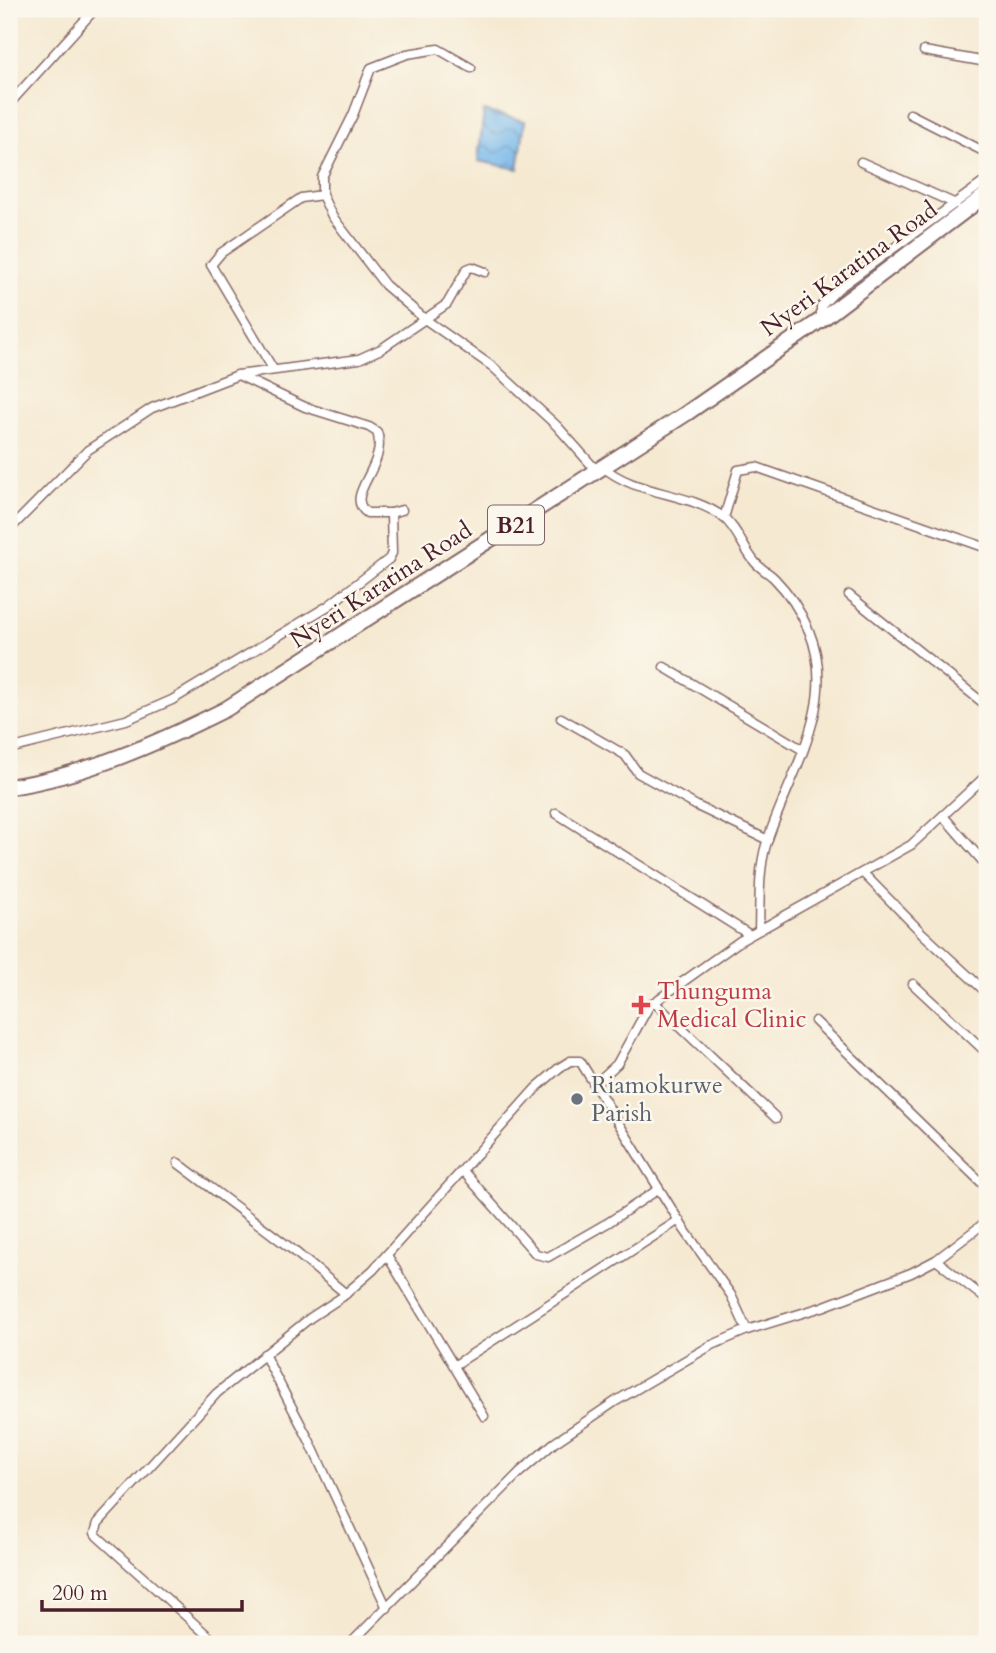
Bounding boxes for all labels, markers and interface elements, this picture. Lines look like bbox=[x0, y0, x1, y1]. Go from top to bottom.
street label: Nyeri Karatina Road bbox=[754, 194, 944, 344]
road number: B21 bbox=[488, 505, 544, 544]
street label: Nyeri Karatina Road bbox=[284, 514, 479, 656]
place label: Thunguma Medical Clinic bbox=[657, 975, 806, 1036]
marker: Thunguma Medical Clinic bbox=[631, 995, 651, 1015]
place label: Riamokurwe Parish bbox=[591, 1069, 723, 1130]
marker: Riamokurwe Parish bbox=[569, 1091, 585, 1107]
scale bar bbox=[42, 1569, 242, 1613]
text: 200 m bbox=[52, 1579, 108, 1608]

